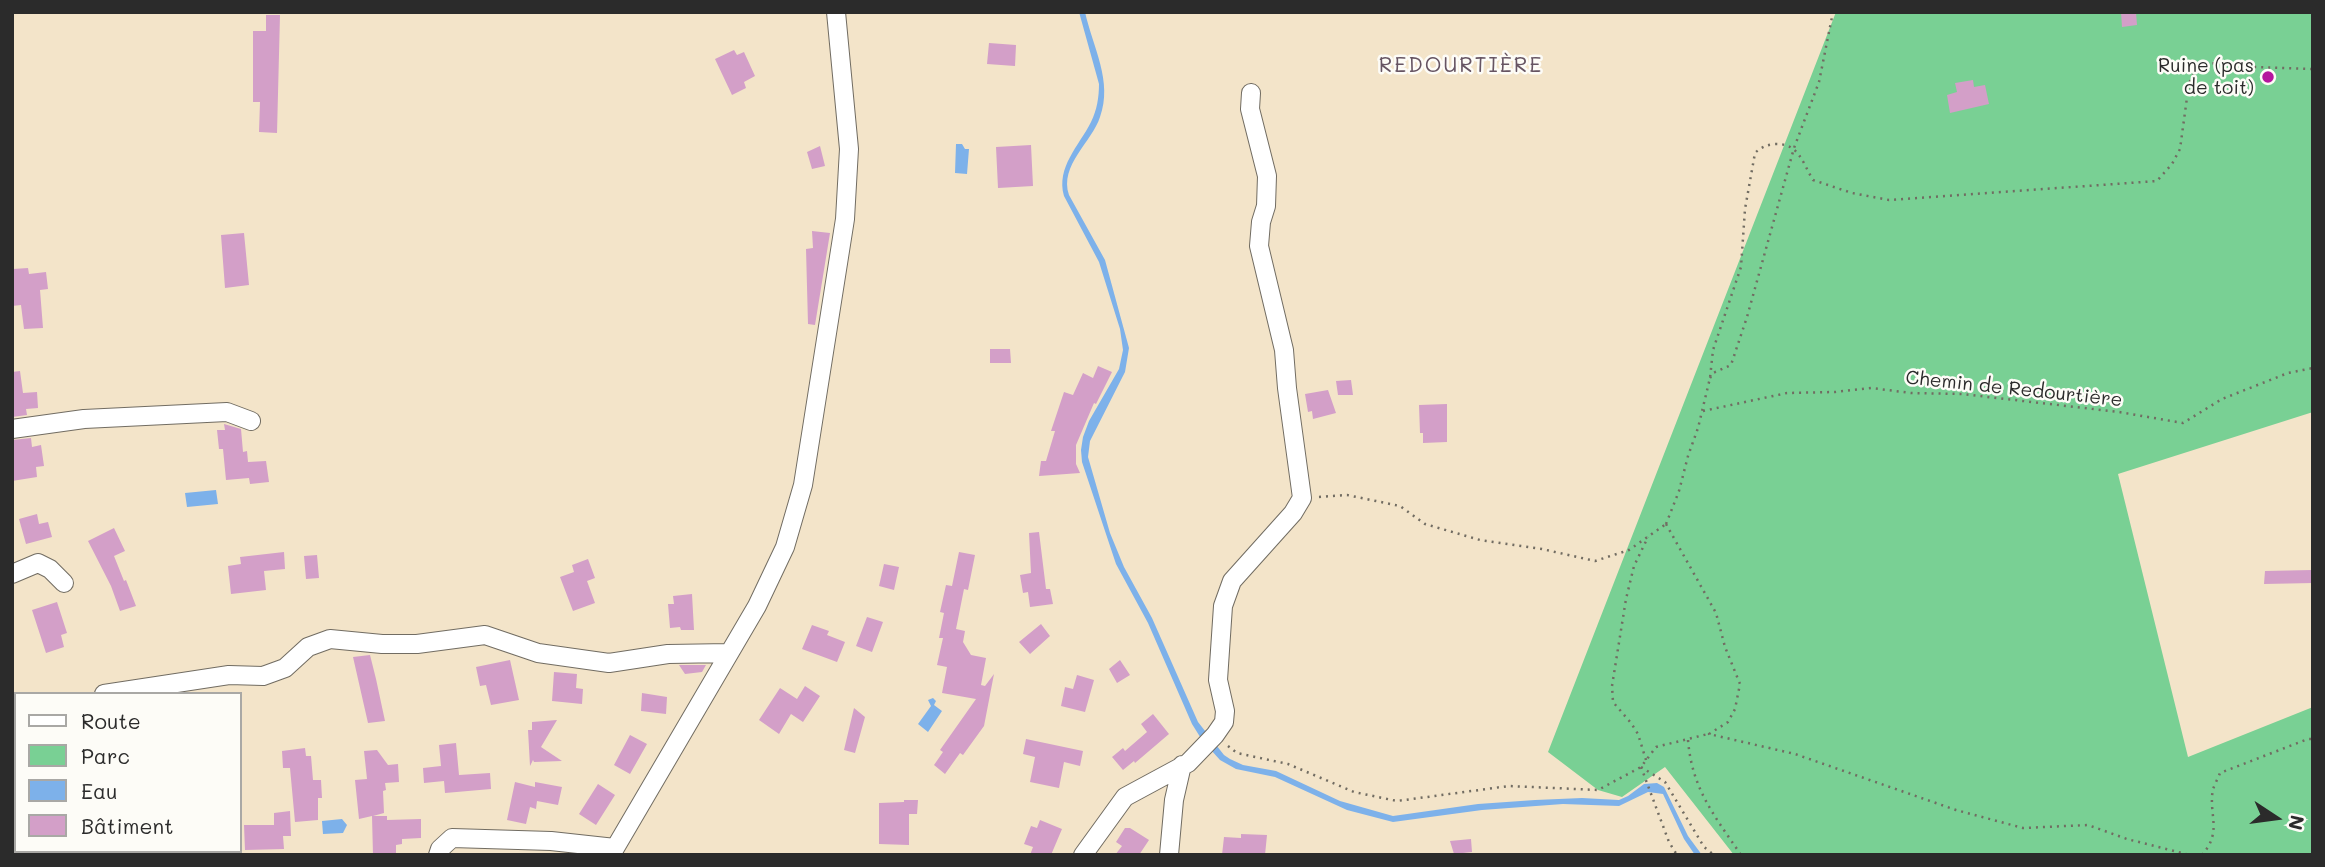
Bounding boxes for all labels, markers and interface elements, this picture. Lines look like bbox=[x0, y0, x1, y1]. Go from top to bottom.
district label: REDOURTIÈRE bbox=[1380, 53, 1542, 79]
place label: Ruine (pas de toit) bbox=[2158, 55, 2254, 99]
marker: Ruine (pas de toit) bbox=[2260, 69, 2276, 85]
street label: Chemin de Redourtière bbox=[1904, 366, 2124, 412]
legend bbox=[14, 692, 242, 853]
text: Route bbox=[81, 707, 141, 734]
text: Parc bbox=[81, 742, 130, 769]
text: Eau bbox=[81, 777, 118, 804]
north arrow bbox=[2241, 783, 2311, 853]
text: Bâtiment bbox=[81, 812, 173, 839]
text: N bbox=[2283, 813, 2311, 833]

